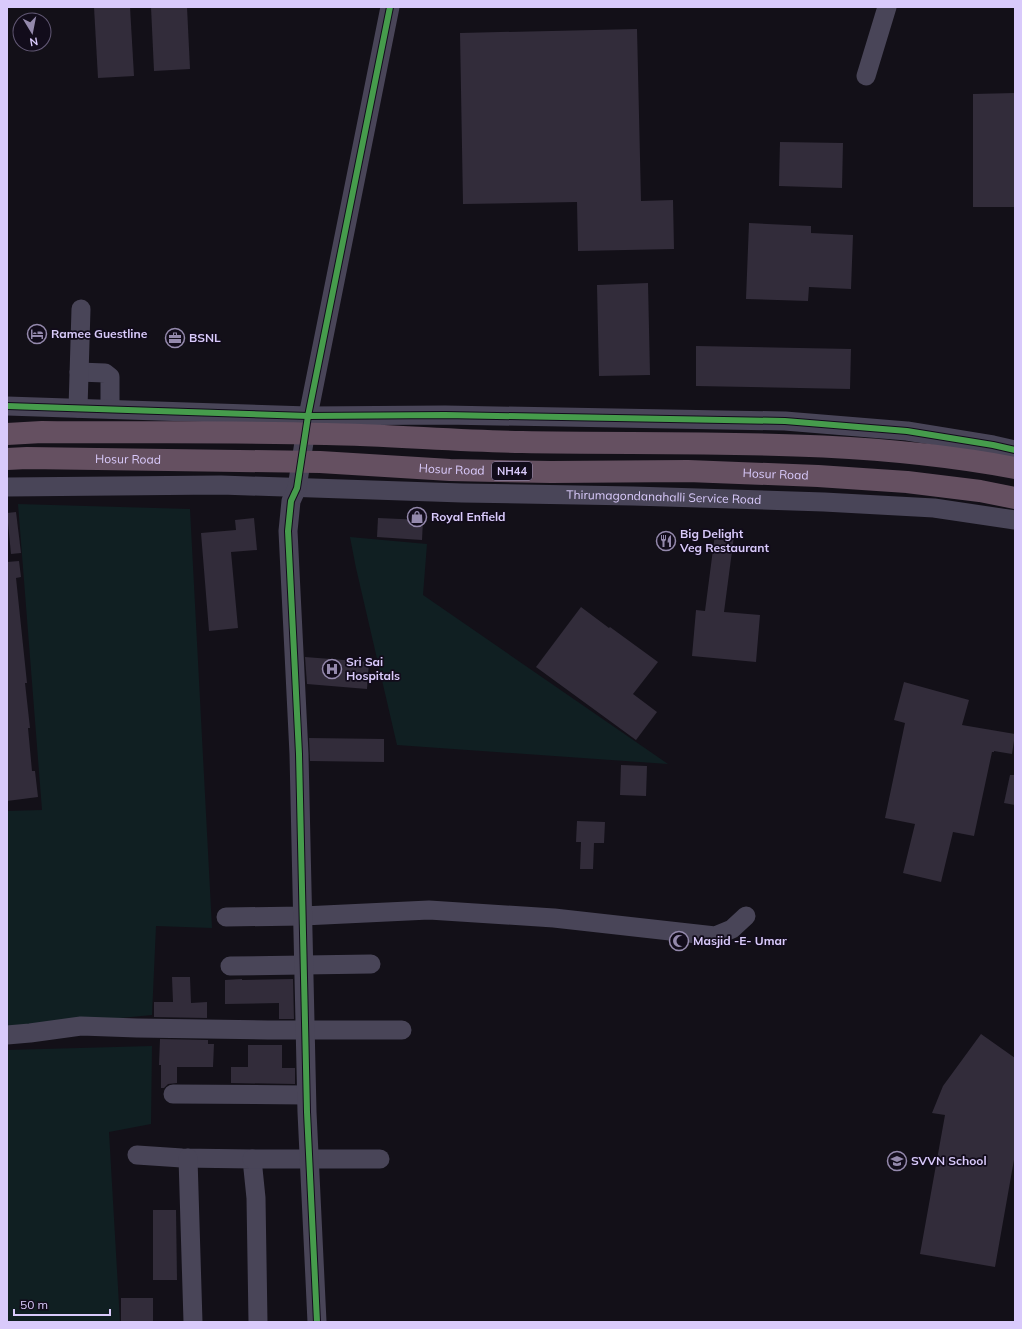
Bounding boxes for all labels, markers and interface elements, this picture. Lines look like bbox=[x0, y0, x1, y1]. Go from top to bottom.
north arrow bbox=[12, 12, 52, 52]
text: N bbox=[28, 34, 39, 49]
hotel icon: Ramee Guestline bbox=[26, 323, 48, 345]
place label: Ramee Guestline bbox=[51, 326, 148, 341]
office icon: BSNL bbox=[164, 327, 186, 349]
place label: BSNL bbox=[189, 330, 221, 345]
street label: Hosur Road bbox=[95, 451, 161, 467]
street label: Hosur Road bbox=[418, 460, 485, 478]
road number: NH44 bbox=[492, 462, 532, 480]
street label: Hosur Road bbox=[742, 465, 809, 483]
street label: Thirumagondanahalli Service Road bbox=[566, 487, 761, 507]
shop icon: Royal Enfield bbox=[406, 506, 428, 528]
place label: Royal Enfield bbox=[431, 509, 506, 524]
place label: Big Delight Veg Restaurant bbox=[679, 526, 769, 555]
restaurant icon: Big Delight Veg Restaurant bbox=[655, 530, 677, 552]
place label: Sri Sai Hospitals bbox=[346, 654, 400, 683]
hospital icon: Sri Sai Hospitals bbox=[321, 658, 343, 680]
mosque icon: Masjid -E- Umar bbox=[668, 930, 690, 952]
place label: Masjid -E- Umar bbox=[693, 933, 787, 948]
school or university icon: SVVN School bbox=[886, 1150, 908, 1172]
place label: SVVN School bbox=[911, 1153, 987, 1168]
scale bar bbox=[14, 1291, 110, 1317]
text: 50 m bbox=[20, 1297, 48, 1312]

